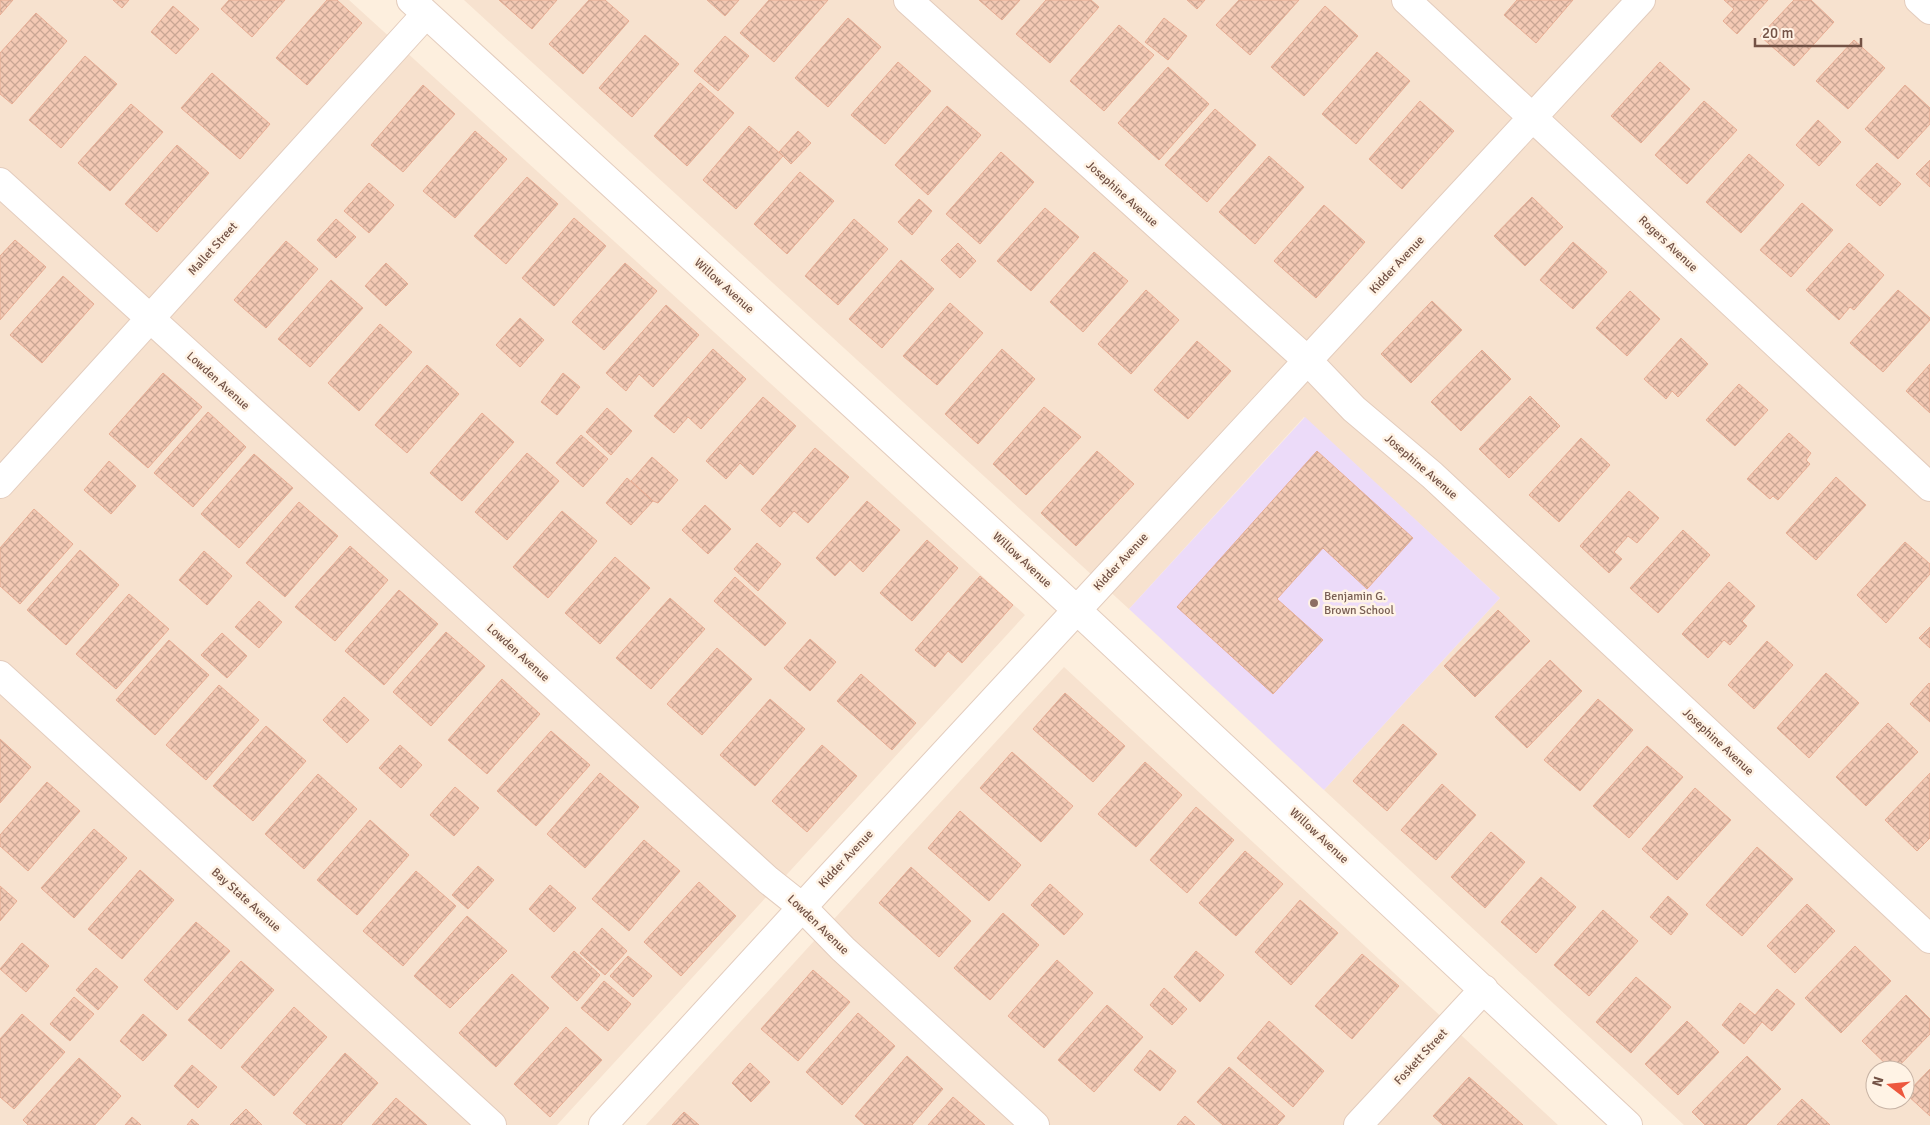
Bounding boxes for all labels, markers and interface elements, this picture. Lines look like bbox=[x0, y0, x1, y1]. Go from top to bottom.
scale bar bbox=[1755, 15, 1861, 47]
text: 20 m bbox=[1762, 24, 1793, 42]
street label: Josephine Avenue bbox=[1083, 158, 1161, 230]
street label: Rogers Avenue bbox=[1635, 213, 1701, 275]
street label: Mallet Street bbox=[185, 219, 241, 279]
street label: Kidder Avenue bbox=[1366, 233, 1428, 297]
street label: Willow Avenue bbox=[691, 255, 757, 317]
street label: Lowden Avenue bbox=[183, 349, 253, 413]
street label: Josephine Avenue bbox=[1381, 431, 1461, 503]
street label: Willow Avenue bbox=[989, 529, 1055, 591]
street label: Kidder Avenue bbox=[1090, 530, 1152, 594]
place label: Benjamin G. Brown School bbox=[1324, 589, 1395, 618]
marker: Benjamin G. Brown School bbox=[1308, 597, 1320, 609]
street label: Lowden Avenue bbox=[483, 621, 553, 685]
street label: Josephine Avenue bbox=[1679, 705, 1757, 779]
street label: Willow Avenue bbox=[1286, 805, 1352, 867]
street label: Kidder Avenue bbox=[815, 827, 877, 891]
street label: Bay State Avenue bbox=[208, 865, 284, 935]
street label: Lowden Avenue bbox=[784, 892, 852, 958]
street label: Foskett Street bbox=[1391, 1026, 1451, 1088]
north arrow bbox=[1865, 1060, 1915, 1110]
text: N bbox=[1868, 1075, 1887, 1089]

